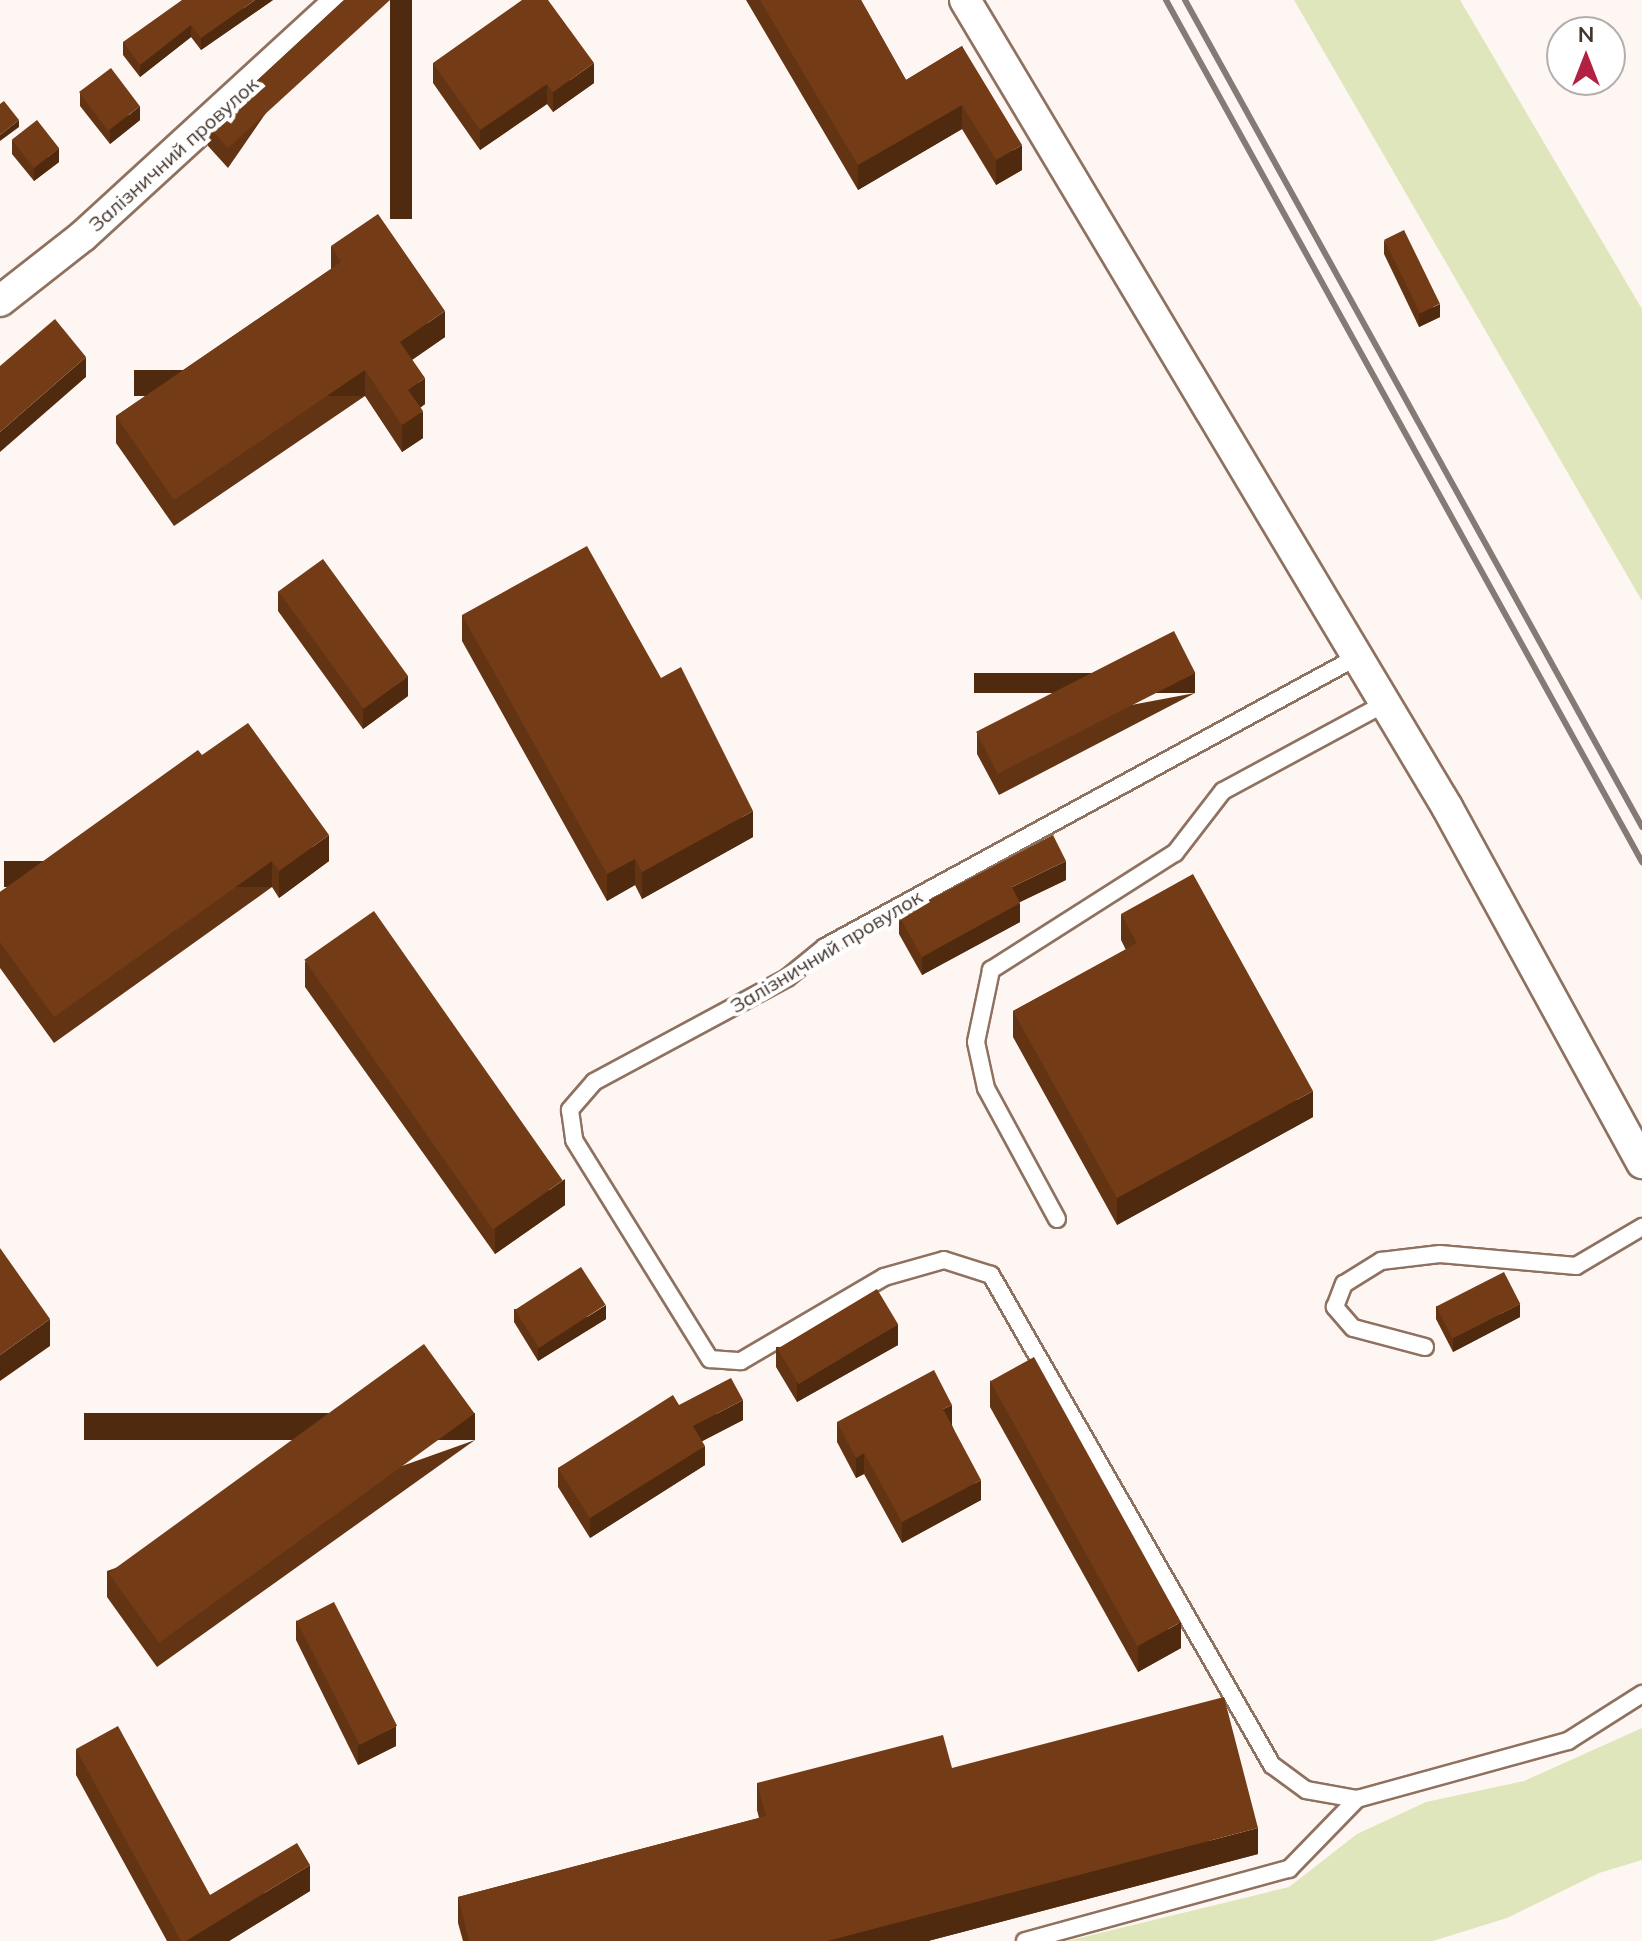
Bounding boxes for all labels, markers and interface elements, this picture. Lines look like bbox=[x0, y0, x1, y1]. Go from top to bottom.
north arrow bbox=[1546, 16, 1626, 96]
text: N bbox=[1578, 20, 1594, 48]
street label: Залізничний провулок bbox=[83, 72, 263, 236]
street label: Залізничний провулок bbox=[726, 884, 926, 1018]

